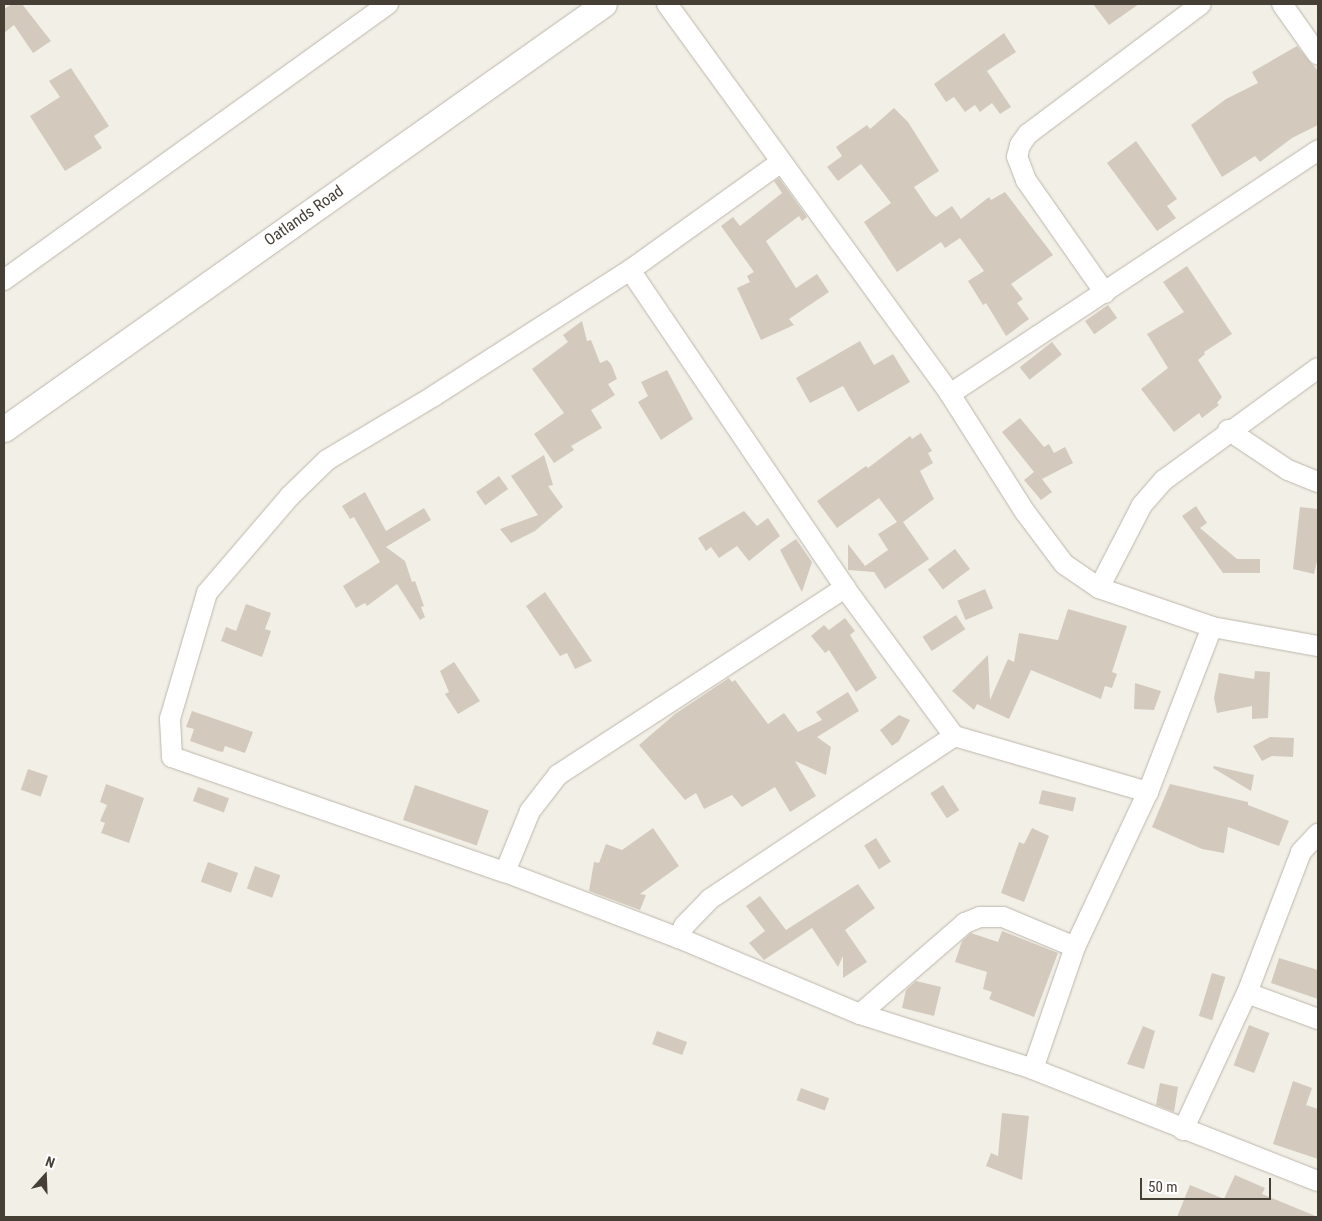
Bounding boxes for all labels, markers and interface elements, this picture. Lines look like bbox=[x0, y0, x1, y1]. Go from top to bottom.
street label: Oatlands Road bbox=[261, 182, 347, 250]
north arrow bbox=[20, 1151, 70, 1201]
text: N bbox=[43, 1153, 57, 1171]
scale bar bbox=[1142, 1168, 1273, 1200]
text: 50 m bbox=[1148, 1178, 1178, 1196]

